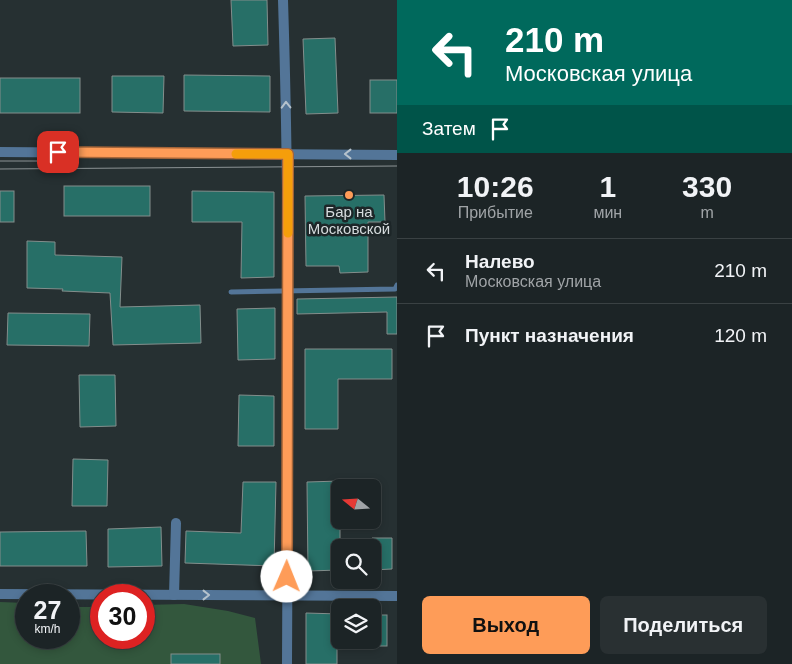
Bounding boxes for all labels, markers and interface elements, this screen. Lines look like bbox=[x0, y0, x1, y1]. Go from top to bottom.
icon: left bbox=[422, 20, 487, 85]
text: 210 m bbox=[505, 20, 604, 59]
text: Московская улица bbox=[505, 61, 692, 86]
one-way arrow bbox=[281, 101, 292, 109]
icon: arrive bbox=[486, 115, 514, 143]
text: Затем bbox=[422, 118, 476, 139]
pin bbox=[37, 131, 79, 173]
icon: arrive bbox=[44, 138, 72, 166]
one-way arrow bbox=[344, 149, 352, 159]
text: 10:26 bbox=[457, 170, 534, 203]
text: 1 bbox=[599, 170, 616, 203]
text: 330 bbox=[682, 170, 732, 203]
marker: Бар на Московской bbox=[343, 189, 355, 201]
place label: Бар на Московской bbox=[308, 203, 390, 237]
text: Прибытие bbox=[458, 204, 533, 221]
text: мин bbox=[593, 204, 622, 221]
text: m bbox=[700, 204, 714, 221]
text: Налево bbox=[465, 251, 535, 272]
icon: left bbox=[422, 257, 450, 285]
text: 210 m bbox=[714, 260, 767, 281]
text: Московская улица bbox=[465, 273, 601, 290]
icon: arrive bbox=[422, 322, 450, 350]
text: Пункт назначения bbox=[465, 325, 634, 346]
text: 120 m bbox=[714, 325, 767, 346]
north arrow bbox=[331, 479, 381, 529]
map controls bbox=[331, 479, 381, 649]
button: search bbox=[331, 539, 381, 589]
position arrow bbox=[260, 550, 312, 602]
speed limit sign: 30 bbox=[90, 584, 155, 649]
one-way arrow bbox=[202, 590, 210, 600]
text: 27 bbox=[34, 596, 61, 624]
button: Выход bbox=[422, 596, 590, 654]
button: Поделиться bbox=[600, 596, 767, 654]
button: layers bbox=[331, 599, 381, 649]
text: km/h bbox=[34, 622, 61, 636]

